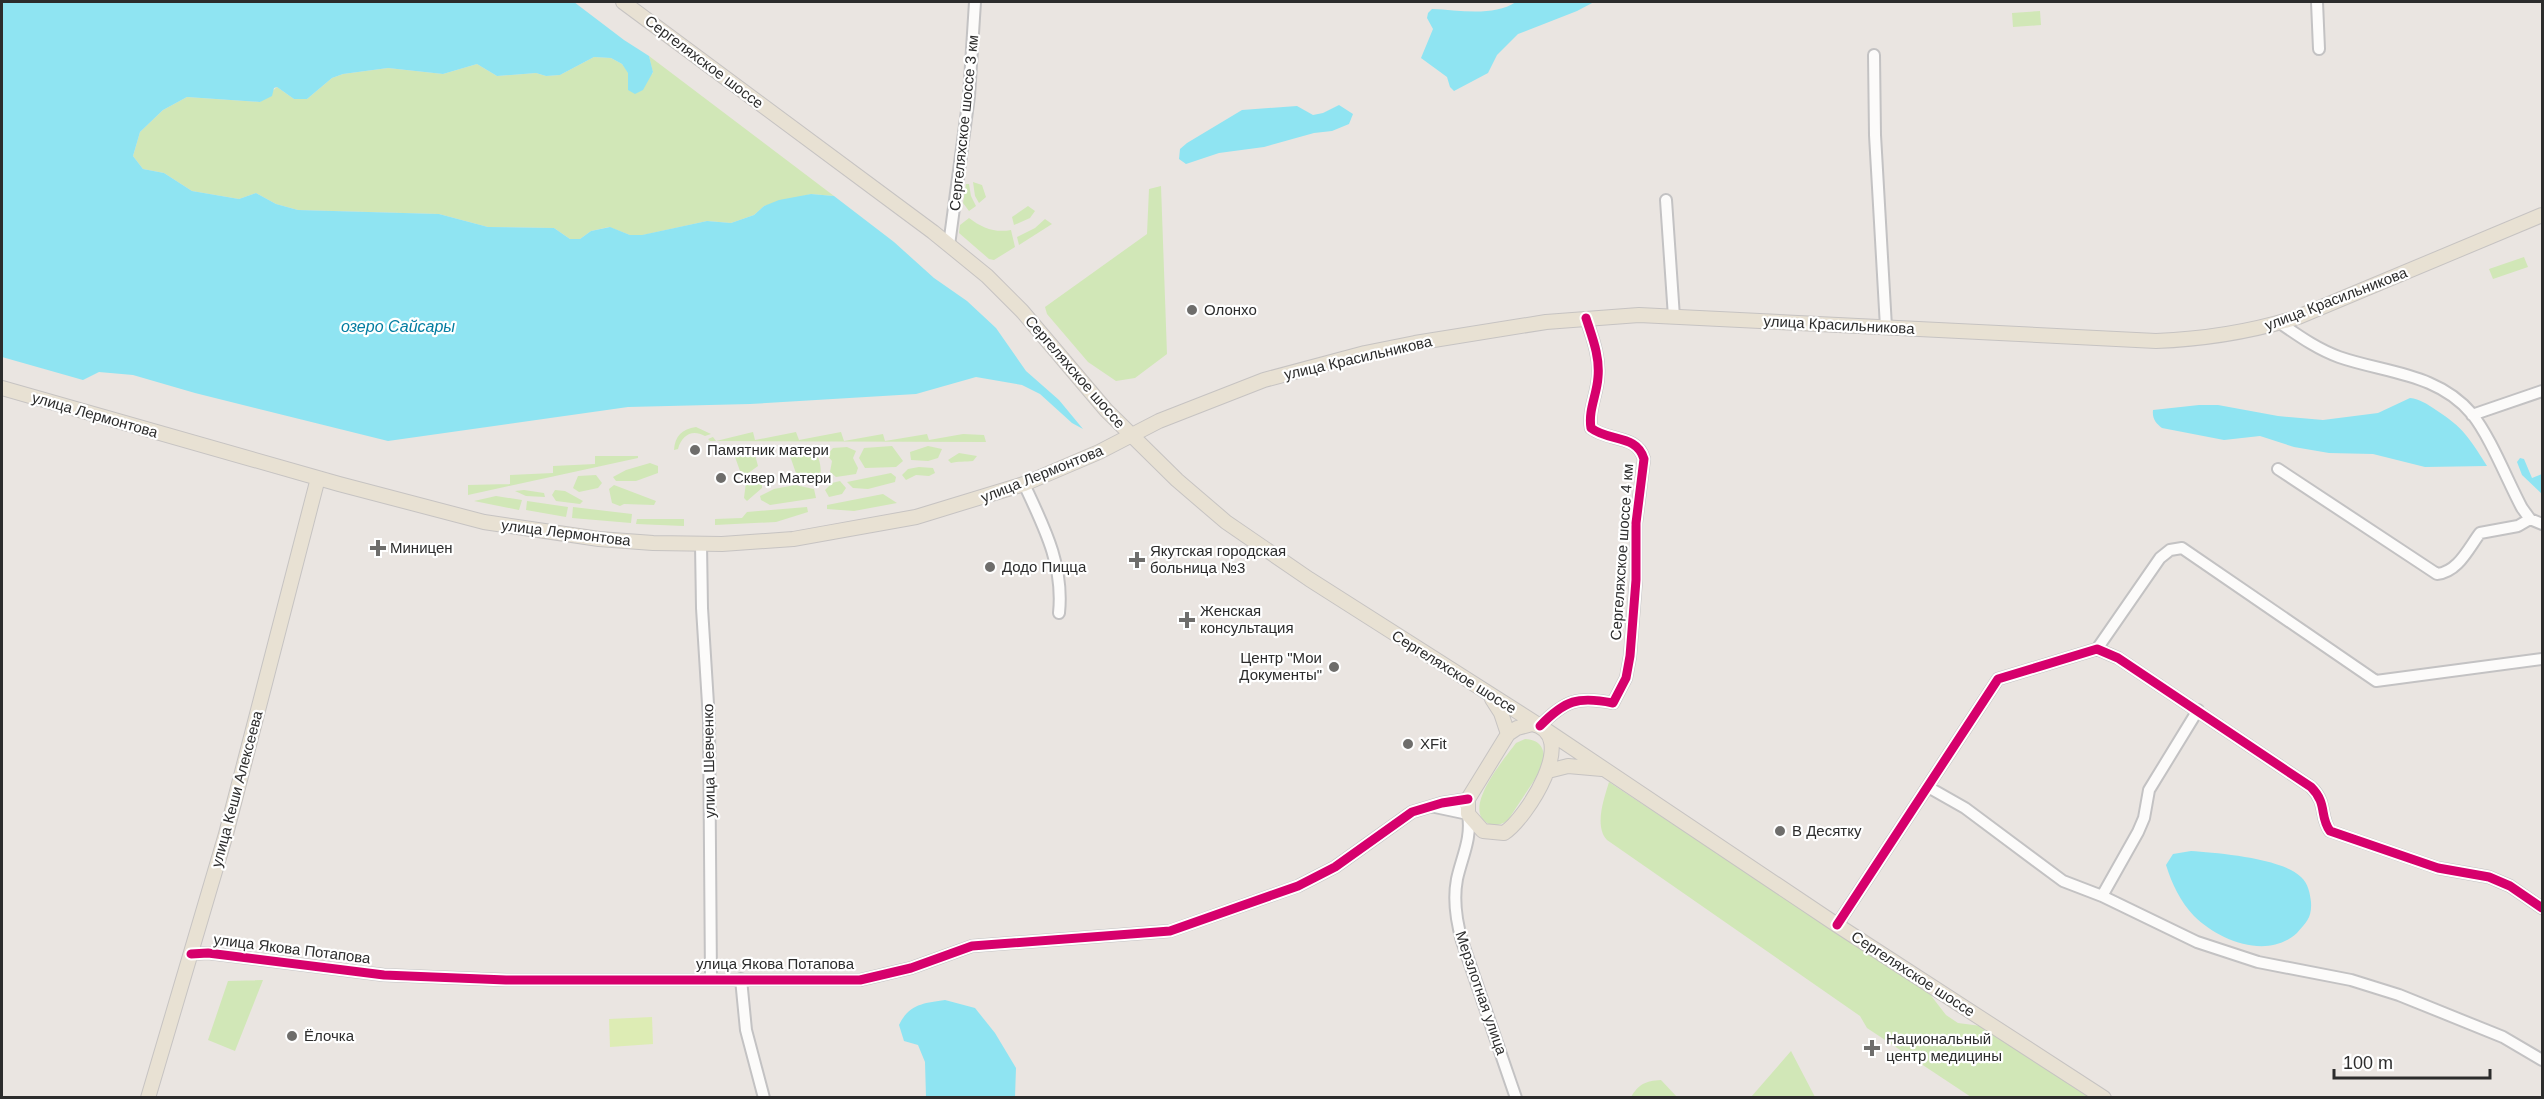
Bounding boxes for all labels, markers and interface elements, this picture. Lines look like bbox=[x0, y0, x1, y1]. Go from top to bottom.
street label: Сергеляхское шоссе bbox=[642, 12, 767, 112]
street label: Сергеляхское шоссе 3 км bbox=[946, 34, 981, 212]
street label: улица Красильникова bbox=[2262, 263, 2410, 334]
place label: Олонхо bbox=[1204, 301, 1257, 318]
marker: Олонхо bbox=[1185, 303, 1199, 317]
street label: Сергеляхское шоссе bbox=[1022, 312, 1129, 431]
street label: улица Красильникова bbox=[1763, 312, 1916, 337]
water label: озеро Сайсары bbox=[341, 318, 455, 335]
street label: улица Красильникова bbox=[1282, 332, 1434, 383]
street label: улица Лермонтова bbox=[30, 388, 161, 441]
place label: Памятник матери bbox=[707, 441, 829, 458]
street label: улица Лермонтова bbox=[978, 441, 1106, 506]
marker: Памятник матери bbox=[688, 443, 702, 457]
street label: Сергеляхское шоссе 4 км bbox=[1607, 463, 1636, 641]
place label: Сквер Матери bbox=[733, 469, 832, 486]
marker: Сквер Матери bbox=[714, 471, 728, 485]
street label: улица Лермонтова bbox=[500, 516, 632, 549]
place label: Миницен bbox=[390, 539, 453, 556]
marker: Миницен bbox=[371, 541, 385, 555]
place label: Якутская городская больница №3 bbox=[1150, 542, 1286, 576]
marker: Якутская городская больница №3 bbox=[1128, 551, 1146, 569]
place label: Додо Пицца bbox=[1002, 558, 1087, 575]
marker: Додо Пицца bbox=[983, 560, 997, 574]
place label: Женская консультация bbox=[1200, 602, 1294, 636]
marker: Женская консультация bbox=[1178, 611, 1196, 629]
street label: Сергеляхское шоссе bbox=[1389, 626, 1520, 717]
place label: Центр "Мои Документы" bbox=[1239, 649, 1322, 683]
marker: Центр "Мои Документы" bbox=[1327, 660, 1341, 674]
street label: улица Шевченко bbox=[699, 704, 718, 818]
street label: улица Кеши Алексеева bbox=[207, 708, 266, 869]
place label: XFit bbox=[1420, 735, 1448, 752]
marker: XFit bbox=[1401, 737, 1415, 751]
place label: В Десятку bbox=[1792, 822, 1862, 839]
marker: В Десятку bbox=[1773, 824, 1787, 838]
street label: Сергеляхское шоссе bbox=[1848, 927, 1978, 1020]
street label: Мерзлотная улица bbox=[1452, 929, 1511, 1058]
street label: улица Якова Потапова bbox=[213, 930, 372, 967]
street label: улица Якова Потапова bbox=[696, 955, 855, 972]
place label: Ёлочка bbox=[304, 1027, 355, 1044]
marker: Ёлочка bbox=[285, 1029, 299, 1043]
place label: Национальный центр медицины bbox=[1886, 1030, 2002, 1064]
marker: Национальный центр медицины bbox=[1863, 1039, 1881, 1057]
scale bar bbox=[2334, 1042, 2490, 1080]
text: 100 m bbox=[2343, 1053, 2393, 1073]

